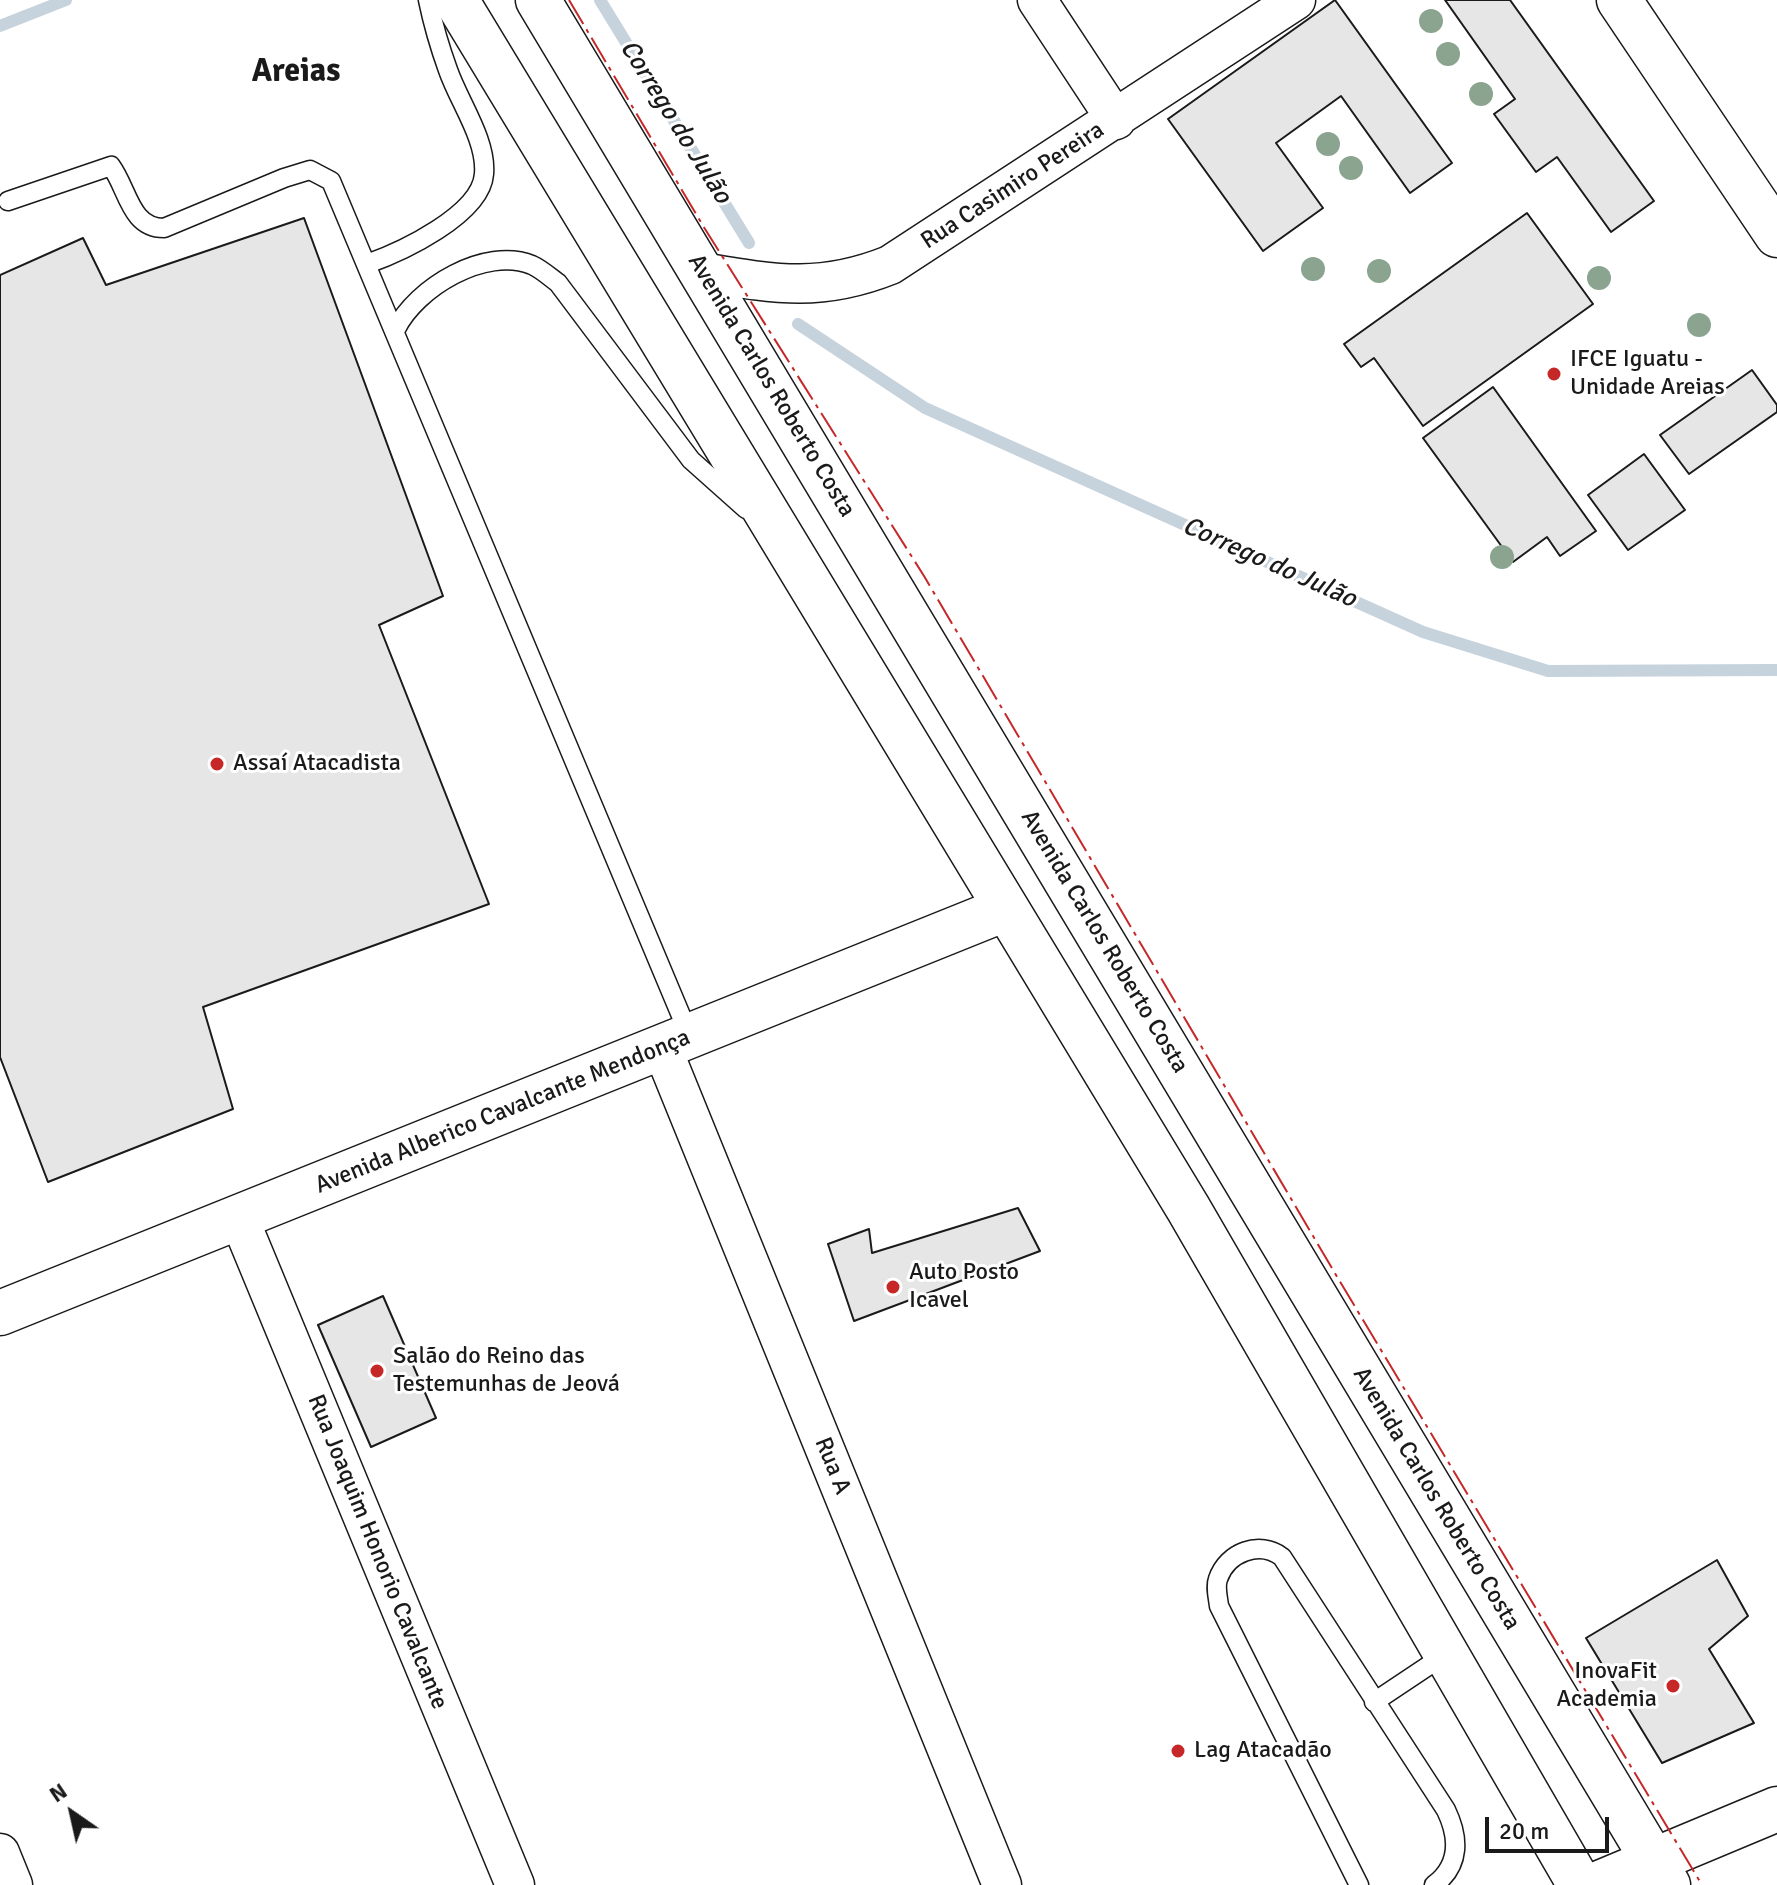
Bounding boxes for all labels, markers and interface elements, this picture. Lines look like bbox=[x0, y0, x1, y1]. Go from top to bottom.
water label: Corrego do Julão bbox=[612, 35, 738, 209]
district label: Areias bbox=[252, 54, 340, 92]
street label: Rua Casimiro Pereira bbox=[916, 116, 1110, 256]
street label: Avenida Carlos Roberto Costa bbox=[681, 249, 861, 523]
place label: IFCE Iguatu - Unidade Areias bbox=[1570, 346, 1725, 402]
marker: IFCE Iguatu - Unidade Areias bbox=[1545, 365, 1563, 383]
water label: Corrego do Julão bbox=[1177, 511, 1361, 615]
place label: Assaí Atacadista bbox=[233, 750, 401, 778]
marker: Assaí Atacadista bbox=[208, 755, 226, 773]
street label: Avenida Carlos Roberto Costa bbox=[1014, 805, 1194, 1079]
street label: Avenida Alberico Cavalcante Mendonça bbox=[311, 1023, 695, 1201]
place label: Auto Posto Icavel bbox=[909, 1259, 1019, 1315]
marker: Auto Posto Icavel bbox=[884, 1278, 902, 1296]
place label: Salão do Reino das Testemunhas de Jeová bbox=[393, 1343, 620, 1399]
marker: Salão do Reino das Testemunhas de Jeová bbox=[368, 1362, 386, 1380]
street label: Avenida Carlos Roberto Costa bbox=[1346, 1362, 1526, 1636]
street label: Rua Joaquim Honorio Cavalcante bbox=[301, 1390, 453, 1714]
street label: Rua A bbox=[808, 1433, 856, 1499]
place label: InovaFit Academia bbox=[1557, 1658, 1657, 1714]
marker: InovaFit Academia bbox=[1664, 1677, 1682, 1695]
place label: Lag Atacadão bbox=[1194, 1737, 1332, 1765]
marker: Lag Atacadão bbox=[1169, 1742, 1187, 1760]
north arrow bbox=[32, 1773, 112, 1853]
text: N bbox=[44, 1777, 72, 1808]
scale bar bbox=[1489, 1801, 1613, 1851]
text: 20 m bbox=[1499, 1816, 1549, 1846]

